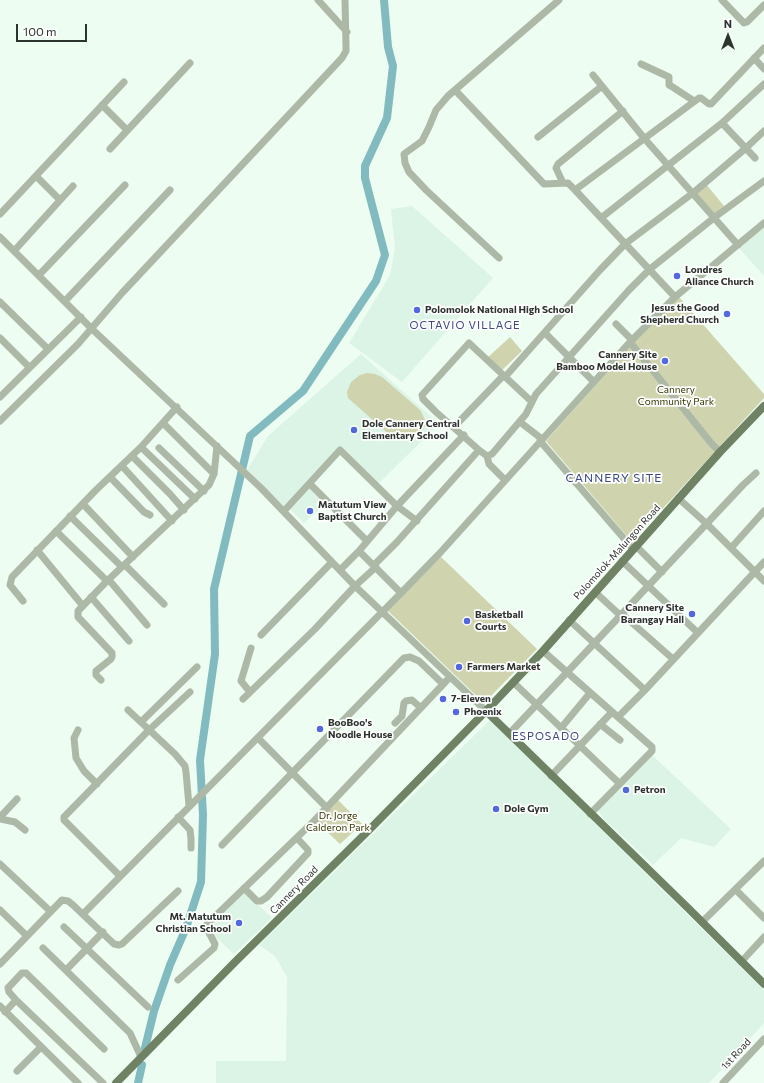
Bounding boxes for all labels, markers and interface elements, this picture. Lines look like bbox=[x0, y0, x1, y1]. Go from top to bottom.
scale bar bbox=[18, 16, 89, 42]
north arrow bbox=[708, 16, 748, 56]
text: N bbox=[724, 17, 732, 30]
text: 100 m bbox=[23, 24, 57, 38]
place label: Londres Aliance Church bbox=[685, 264, 754, 288]
marker: Londres Aliance Church bbox=[672, 271, 682, 281]
place label: Jesus the Good Shepherd Church bbox=[640, 302, 719, 326]
place label: Polomolok National High School bbox=[425, 304, 573, 316]
marker: Polomolok National High School bbox=[412, 305, 422, 315]
marker: Jesus the Good Shepherd Church bbox=[722, 309, 732, 319]
district label: OCTAVIO VILLAGE bbox=[409, 318, 521, 332]
place label: Cannery Site Bamboo Model House bbox=[556, 349, 657, 372]
marker: Cannery Site Bamboo Model House bbox=[660, 356, 670, 366]
park label: Cannery Community Park bbox=[638, 384, 714, 408]
place label: Dole Cannery Central Elementary School bbox=[362, 418, 460, 442]
marker: Dole Cannery Central Elementary School bbox=[349, 425, 359, 435]
district label: CANNERY SITE bbox=[566, 471, 662, 485]
place label: Matutum View Baptist Church bbox=[318, 499, 387, 522]
street label: Polomolok-Malungon Road bbox=[571, 502, 663, 602]
marker: Matutum View Baptist Church bbox=[305, 506, 315, 516]
place label: Cannery Site Barangay Hall bbox=[621, 602, 684, 626]
place label: Basketball Courts bbox=[475, 609, 523, 632]
marker: Cannery Site Barangay Hall bbox=[687, 609, 697, 619]
marker: Basketball Courts bbox=[462, 616, 472, 626]
place label: Farmers Market bbox=[467, 661, 540, 673]
marker: Farmers Market bbox=[454, 662, 464, 672]
place label: 7-Eleven bbox=[451, 693, 491, 705]
marker: 7-Eleven bbox=[438, 694, 448, 704]
place label: Phoenix bbox=[464, 706, 502, 718]
marker: Phoenix bbox=[451, 707, 461, 717]
place label: BooBoo's Noodle House bbox=[328, 717, 392, 740]
marker: BooBoo's Noodle House bbox=[315, 724, 325, 734]
district label: ESPOSADO bbox=[512, 729, 580, 743]
place label: Petron bbox=[634, 784, 666, 796]
marker: Petron bbox=[621, 785, 631, 795]
place label: Dole Gym bbox=[504, 803, 548, 815]
marker: Dole Gym bbox=[491, 804, 501, 814]
park label: Dr. Jorge Calderon Park bbox=[306, 810, 370, 834]
street label: Cannery Road bbox=[267, 863, 321, 917]
place label: Mt. Matutum Christian School bbox=[156, 911, 231, 934]
marker: Mt. Matutum Christian School bbox=[234, 918, 244, 928]
street label: 1st Road bbox=[719, 1036, 753, 1072]

